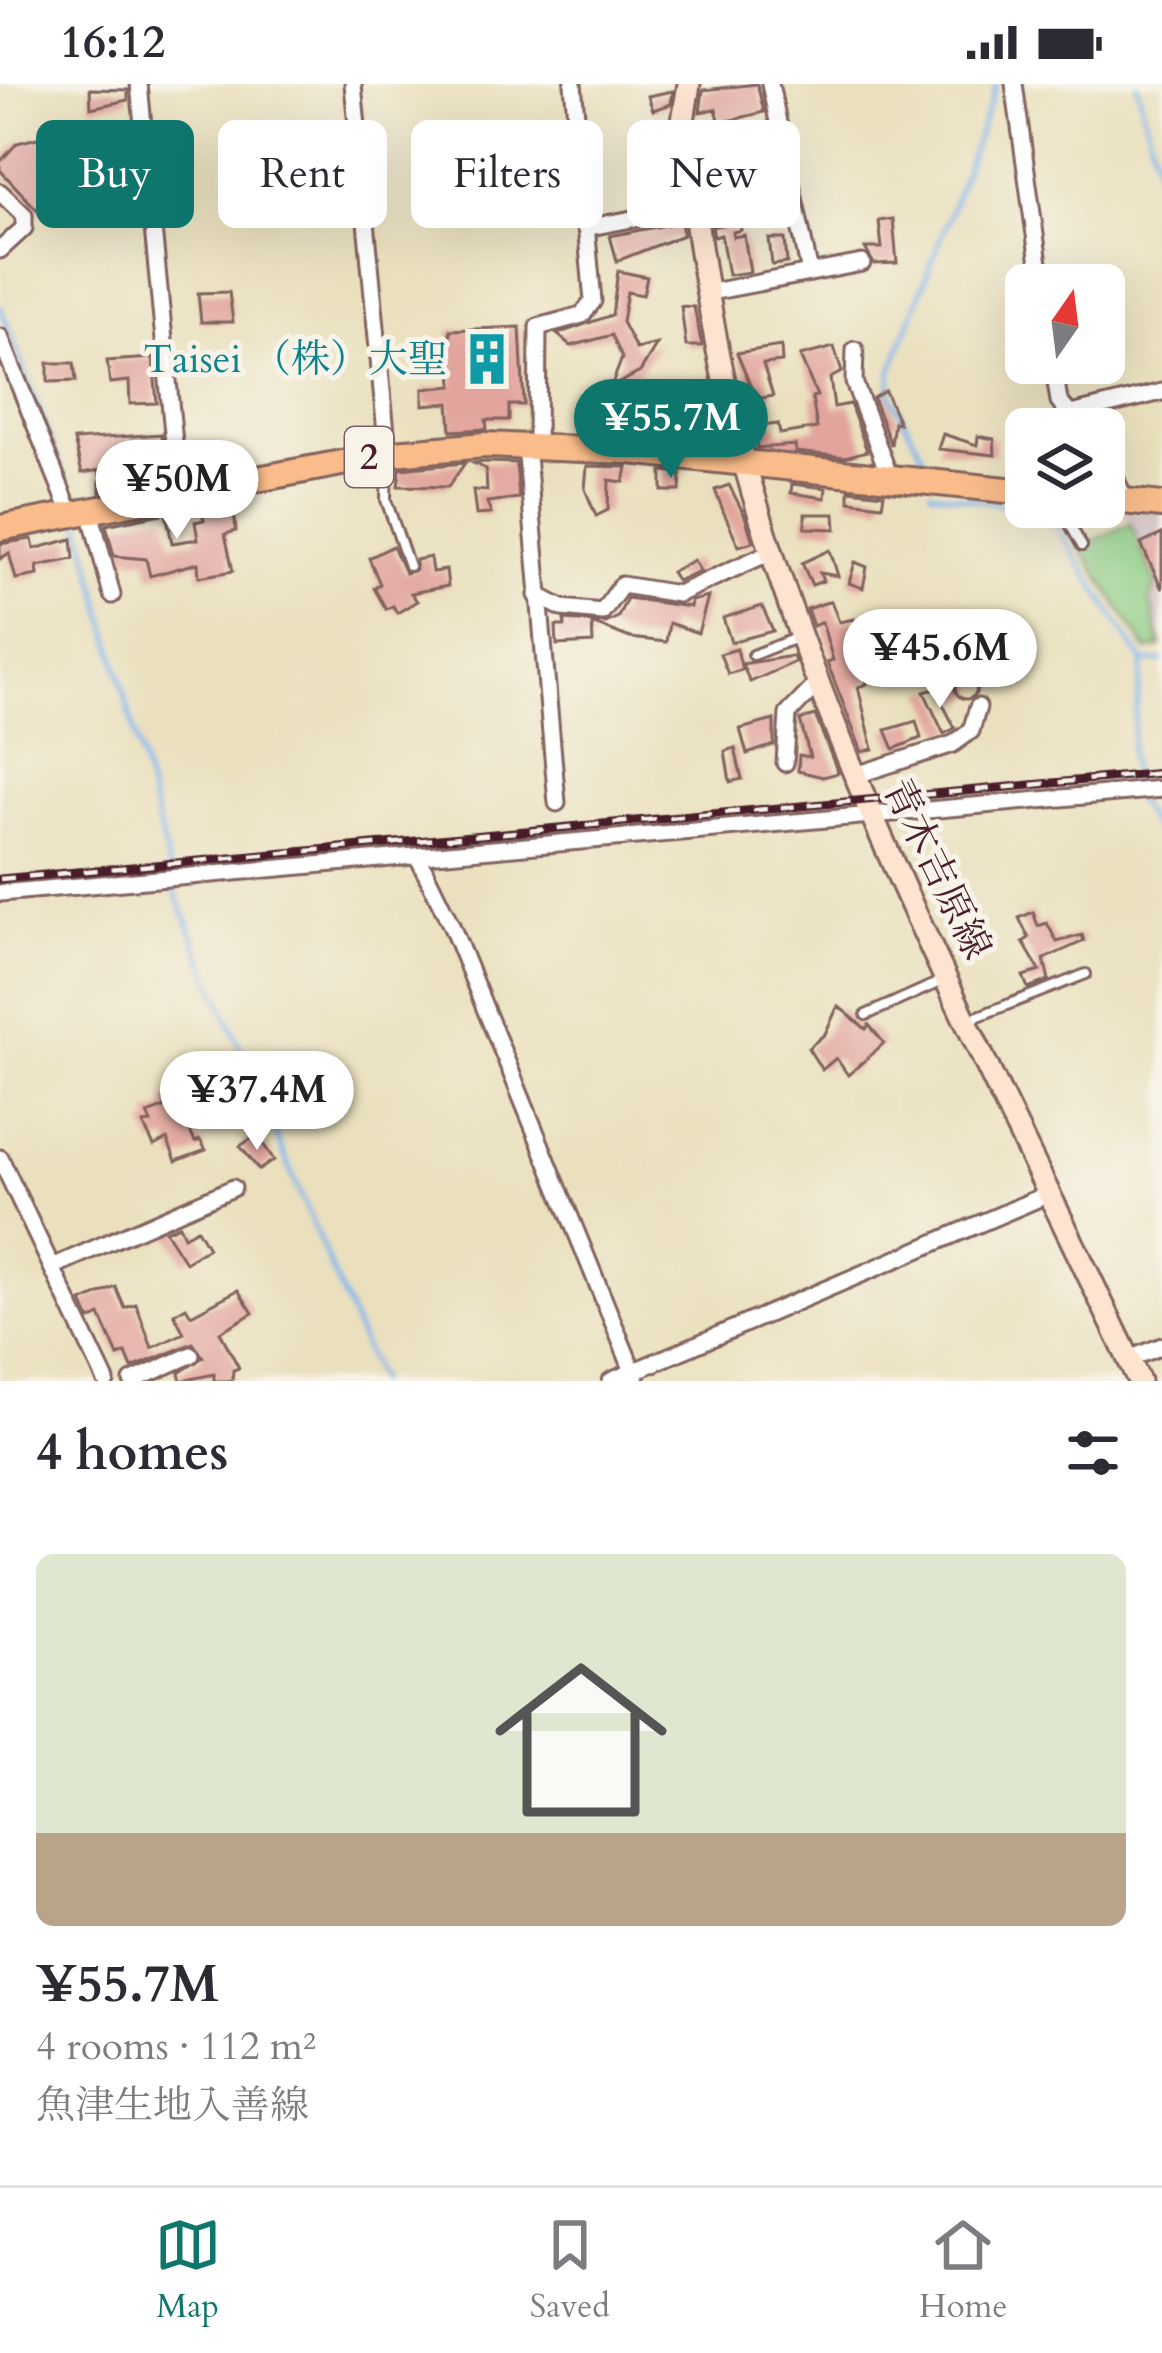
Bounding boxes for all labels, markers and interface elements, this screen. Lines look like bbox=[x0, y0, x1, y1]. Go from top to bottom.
text: 16:12 bbox=[60, 12, 165, 73]
chip: Buy bbox=[36, 120, 194, 228]
chip: Rent bbox=[218, 120, 387, 228]
chip: Filters bbox=[411, 120, 603, 228]
chip: New bbox=[627, 120, 800, 228]
north arrow bbox=[1005, 264, 1125, 384]
map controls bbox=[1005, 264, 1125, 528]
building icon: Taisei （株）大聖 bbox=[458, 330, 516, 388]
place label: Taisei （株）大聖 bbox=[143, 333, 447, 386]
pin: ¥55.7M bbox=[573, 379, 769, 481]
text: ¥55.7M bbox=[601, 391, 741, 444]
button: layers bbox=[1005, 408, 1125, 528]
road number: 2 bbox=[345, 427, 393, 487]
pin: ¥50M bbox=[106, 440, 248, 542]
text: ¥50M bbox=[123, 452, 231, 505]
pin: ¥45.6M bbox=[842, 609, 1038, 711]
text: ¥45.6M bbox=[870, 621, 1010, 674]
street label: 青木吉原線 bbox=[870, 770, 1004, 968]
pin: ¥37.4M bbox=[159, 1051, 355, 1153]
text: ¥37.4M bbox=[187, 1063, 327, 1116]
text: 4 homes bbox=[36, 1418, 228, 1488]
icon: filters bbox=[1060, 1420, 1126, 1486]
icon: home bbox=[473, 1632, 689, 1848]
text: ¥55.7M bbox=[36, 1950, 219, 2020]
text: 4 rooms · 112 m² bbox=[36, 2020, 316, 2073]
text: 魚津生地入善線 bbox=[36, 2079, 309, 2132]
tab: Map bbox=[155, 2212, 221, 2329]
tab: Saved bbox=[530, 2212, 610, 2329]
tab: Home bbox=[919, 2212, 1007, 2329]

